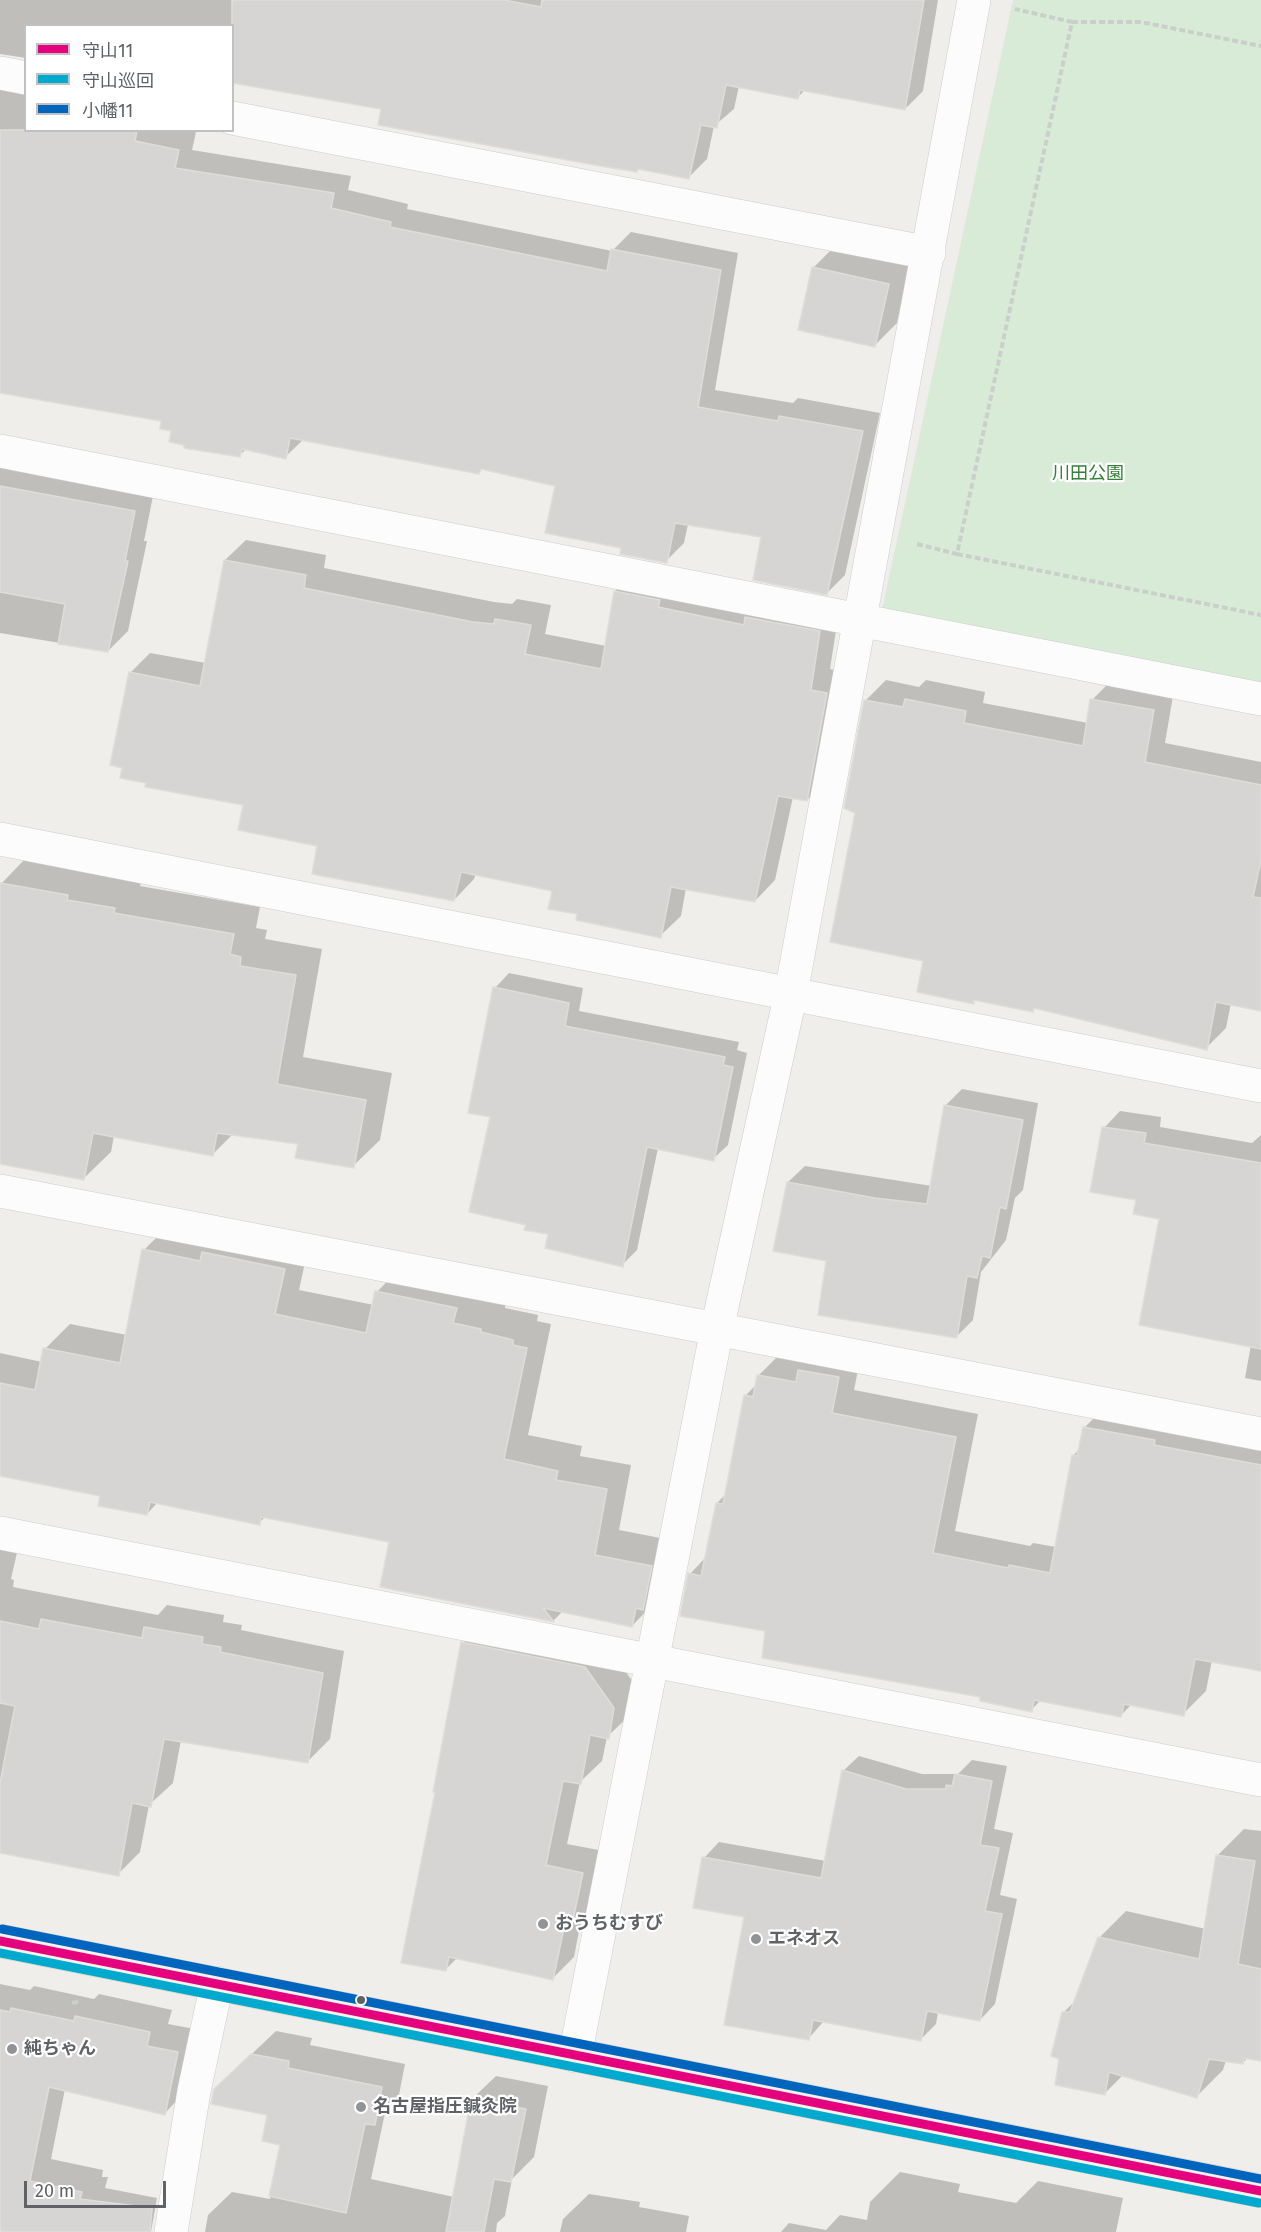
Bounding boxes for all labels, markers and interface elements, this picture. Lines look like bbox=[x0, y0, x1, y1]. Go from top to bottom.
legend bbox=[24, 24, 234, 132]
text: 守山11 bbox=[82, 40, 133, 62]
text: 守山巡回 bbox=[82, 70, 154, 92]
text: 小幡11 bbox=[82, 100, 133, 122]
park label: 川田公園 bbox=[1052, 463, 1124, 485]
place label: おうちむすび bbox=[555, 1913, 663, 1935]
marker: おうちむすび bbox=[536, 1917, 550, 1931]
place label: エネオス bbox=[768, 1928, 840, 1950]
marker: エネオス bbox=[749, 1932, 763, 1946]
unlabelled marker bbox=[355, 1994, 367, 2006]
place label: 純ちゃん bbox=[24, 2038, 96, 2060]
marker: 純ちゃん bbox=[5, 2042, 19, 2056]
place label: 名古屋指圧鍼灸院 bbox=[373, 2096, 517, 2118]
marker: 名古屋指圧鍼灸院 bbox=[354, 2100, 368, 2114]
scale bar bbox=[27, 2169, 170, 2207]
text: 20 m bbox=[35, 2180, 74, 2202]

